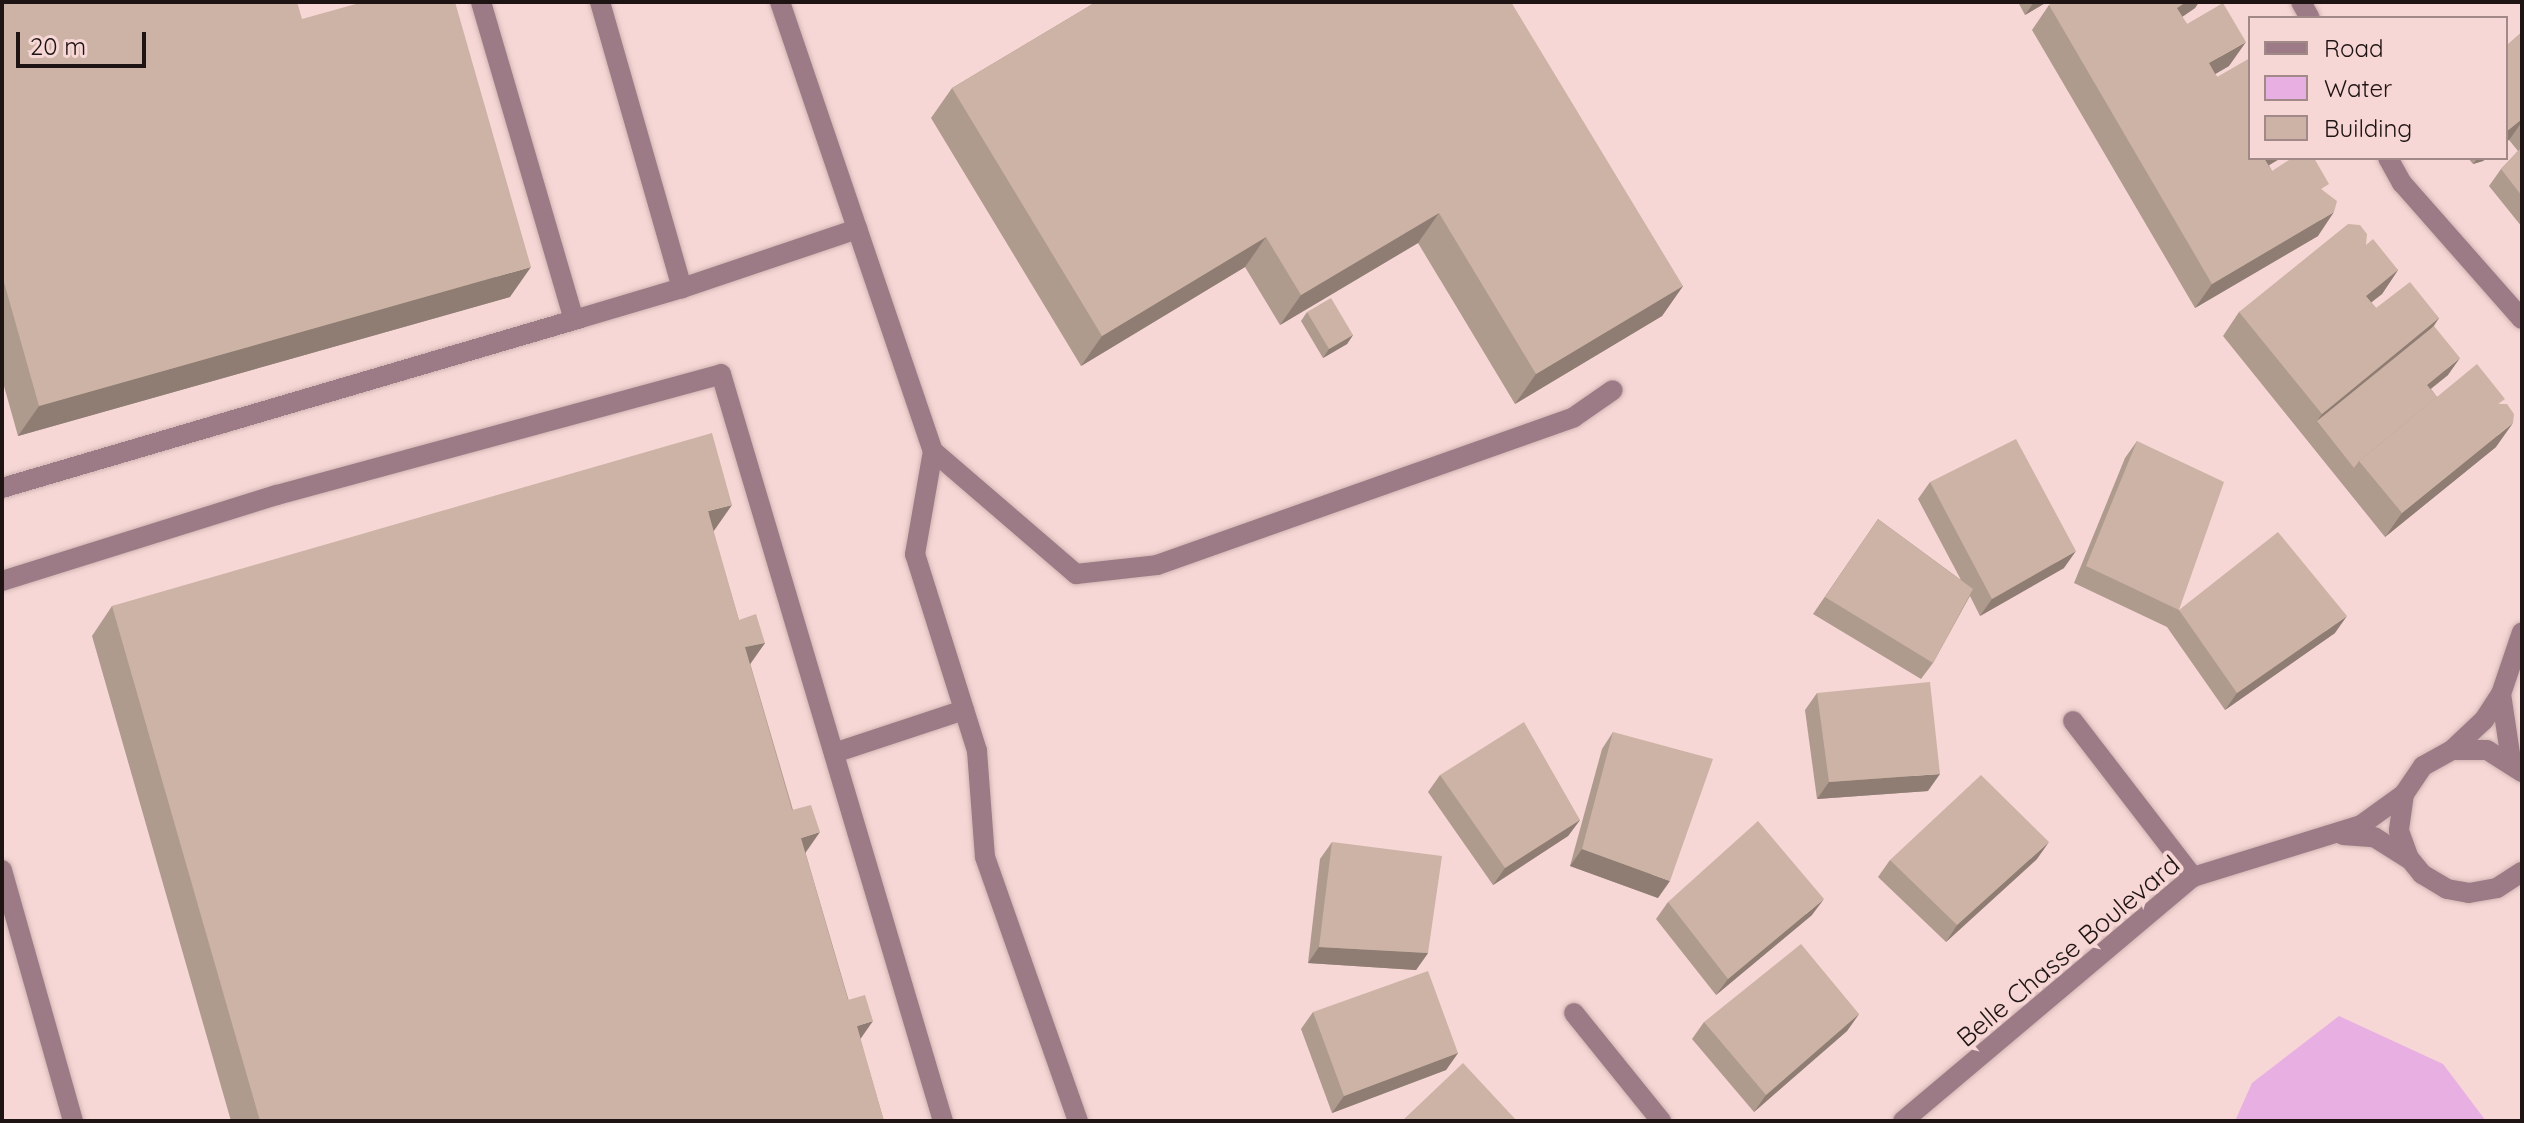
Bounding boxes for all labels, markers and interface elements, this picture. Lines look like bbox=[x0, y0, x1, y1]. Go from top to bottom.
scale bar bbox=[20, 16, 150, 66]
legend bbox=[2248, 16, 2508, 160]
text: 20 m bbox=[30, 31, 86, 61]
text: Road bbox=[2324, 33, 2384, 63]
text: Water bbox=[2324, 73, 2392, 103]
text: Building bbox=[2324, 113, 2412, 143]
street label: Belle Chasse Boulevard bbox=[1950, 849, 2186, 1053]

